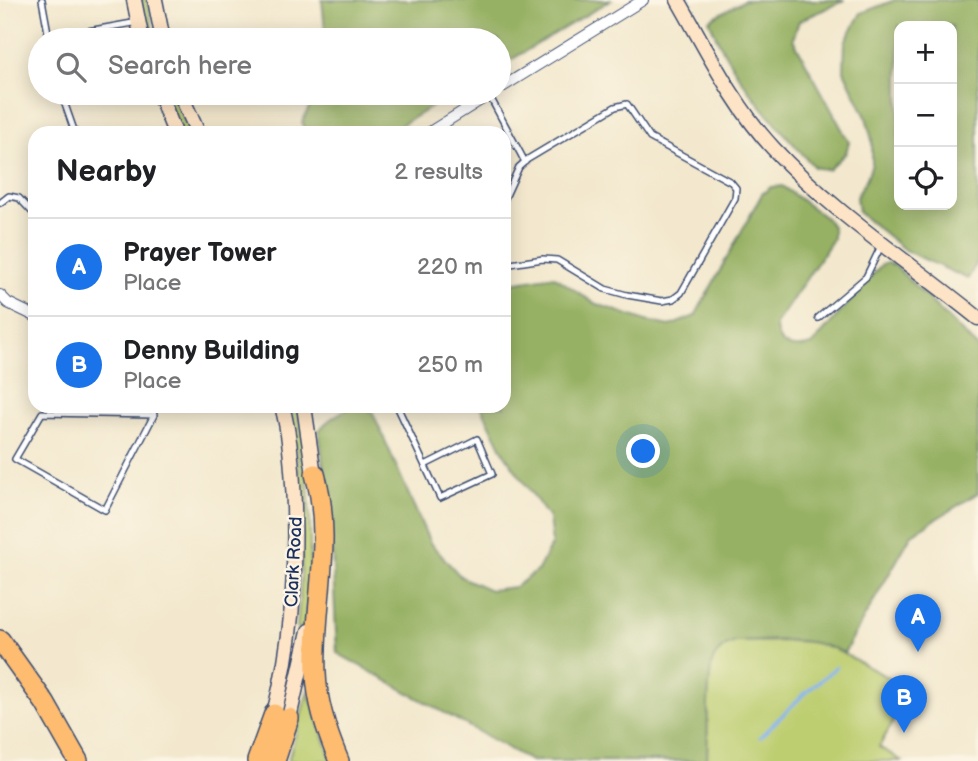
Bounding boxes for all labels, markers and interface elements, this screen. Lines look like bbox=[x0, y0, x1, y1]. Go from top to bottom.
map controls bbox=[894, 21, 957, 210]
button: + bbox=[894, 21, 957, 84]
search box bbox=[28, 28, 511, 105]
icon: search bbox=[52, 48, 90, 86]
text: Search here bbox=[108, 51, 252, 82]
button: − bbox=[894, 84, 957, 147]
button: locate bbox=[894, 147, 957, 210]
text: Nearby bbox=[56, 154, 156, 190]
text: 2 results bbox=[394, 158, 483, 186]
text: Prayer Tower bbox=[123, 238, 277, 269]
text: A bbox=[72, 253, 86, 281]
text: 220 m bbox=[417, 253, 483, 281]
text: Place bbox=[123, 269, 181, 297]
text: Denny Building bbox=[123, 336, 300, 367]
text: B bbox=[71, 351, 87, 379]
text: 250 m bbox=[417, 351, 483, 379]
text: Place bbox=[123, 367, 181, 395]
your location bbox=[626, 434, 660, 468]
street label: Clark Road bbox=[281, 516, 307, 608]
pin: A bbox=[895, 594, 941, 652]
pin: B bbox=[881, 675, 927, 733]

